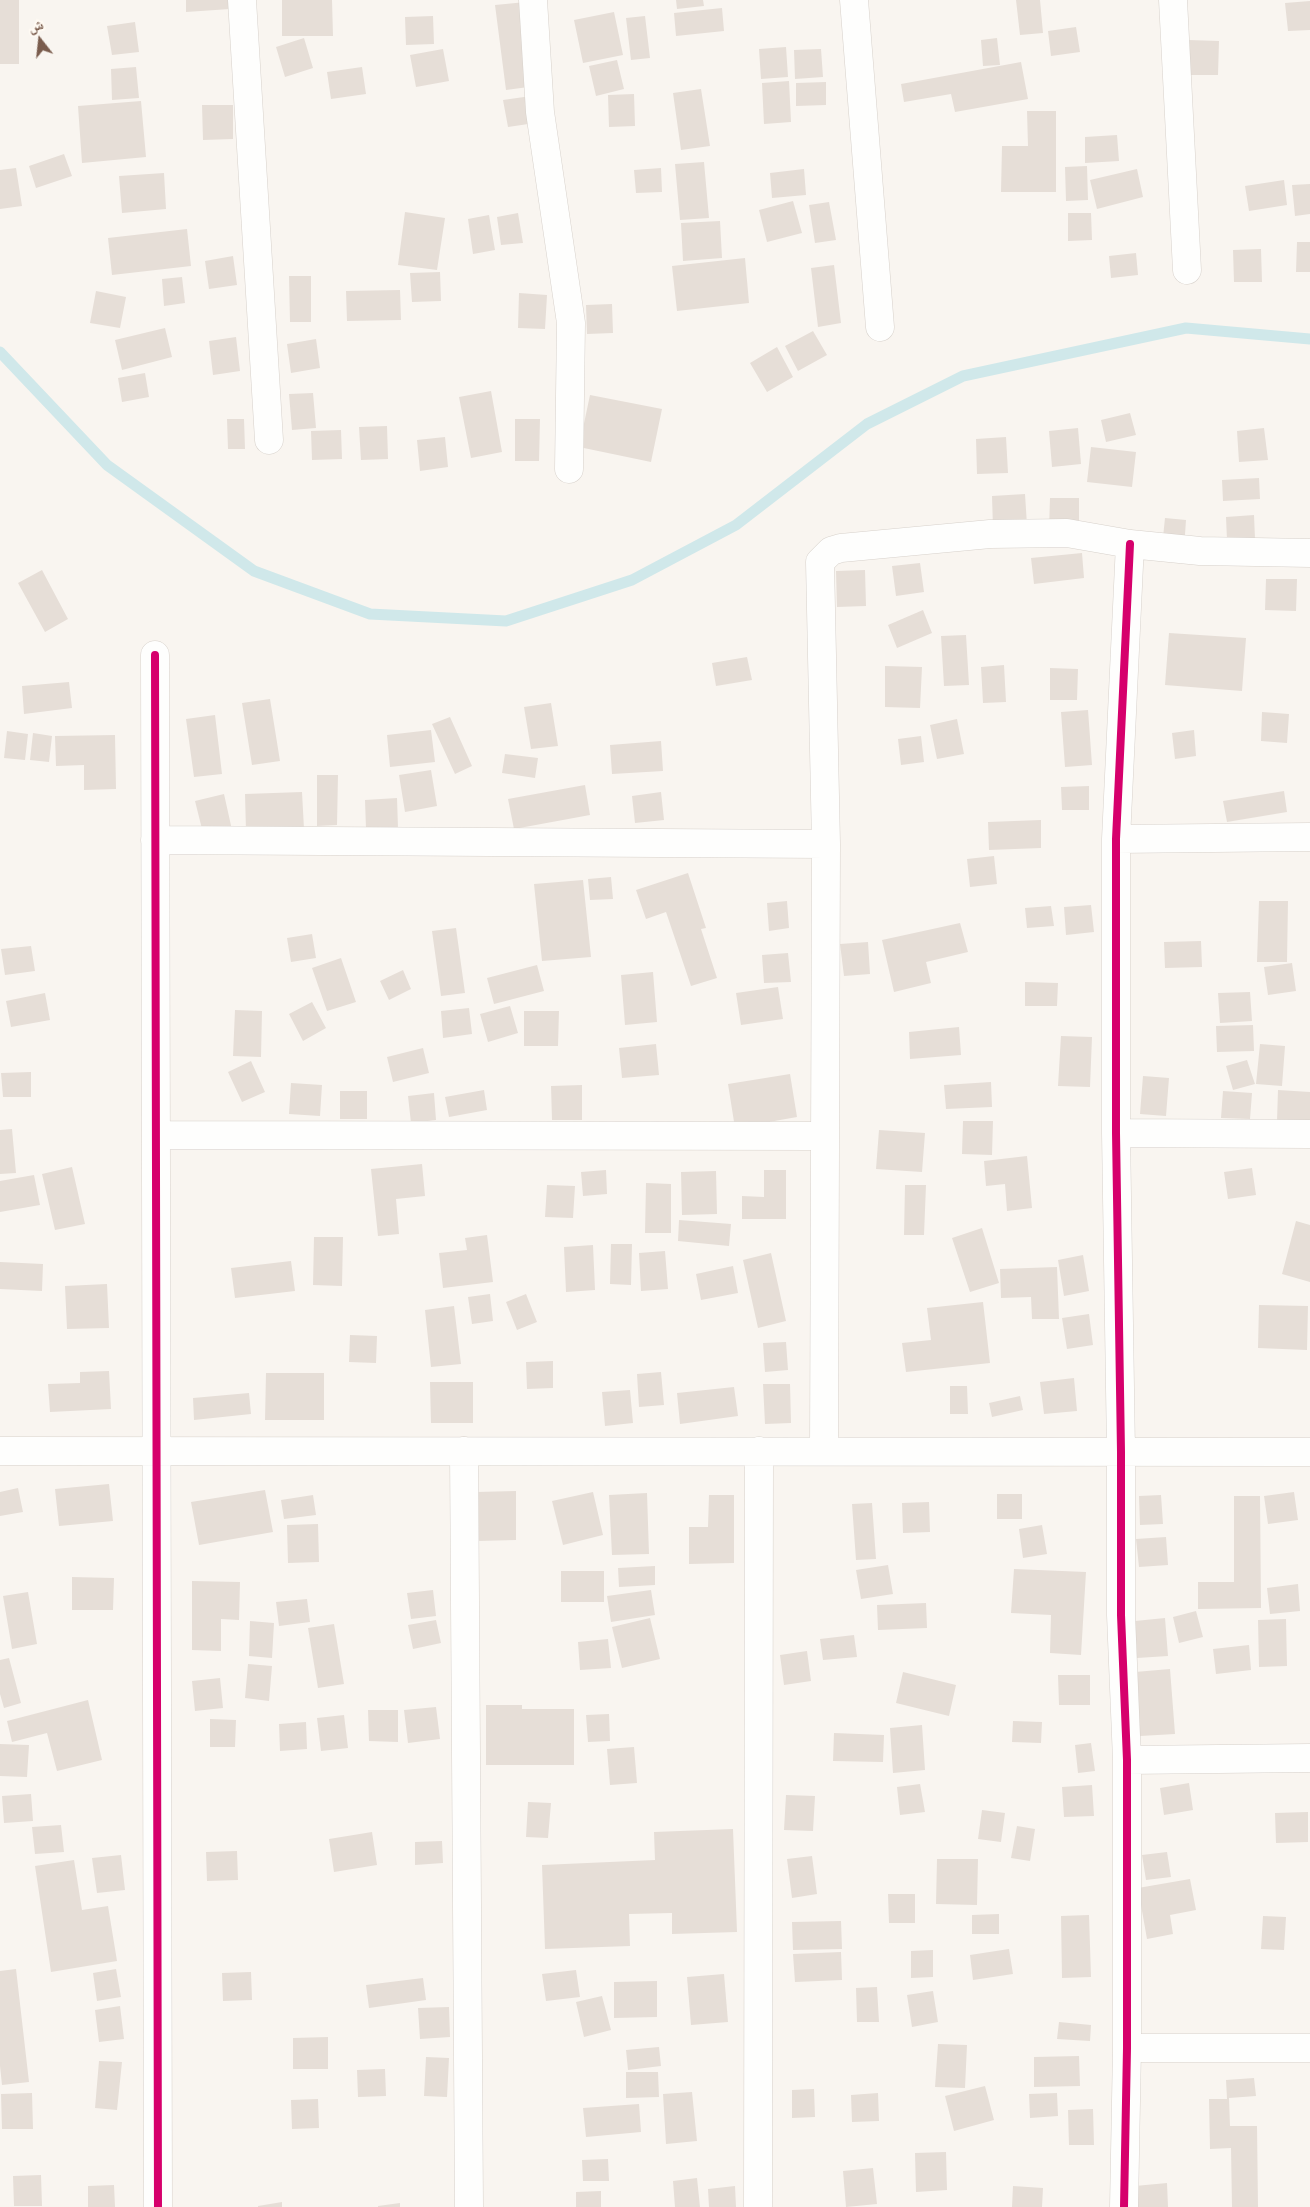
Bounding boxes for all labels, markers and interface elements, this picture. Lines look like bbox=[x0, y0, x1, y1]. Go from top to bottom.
north arrow bbox=[15, 15, 65, 65]
text: ش bbox=[26, 15, 45, 36]

